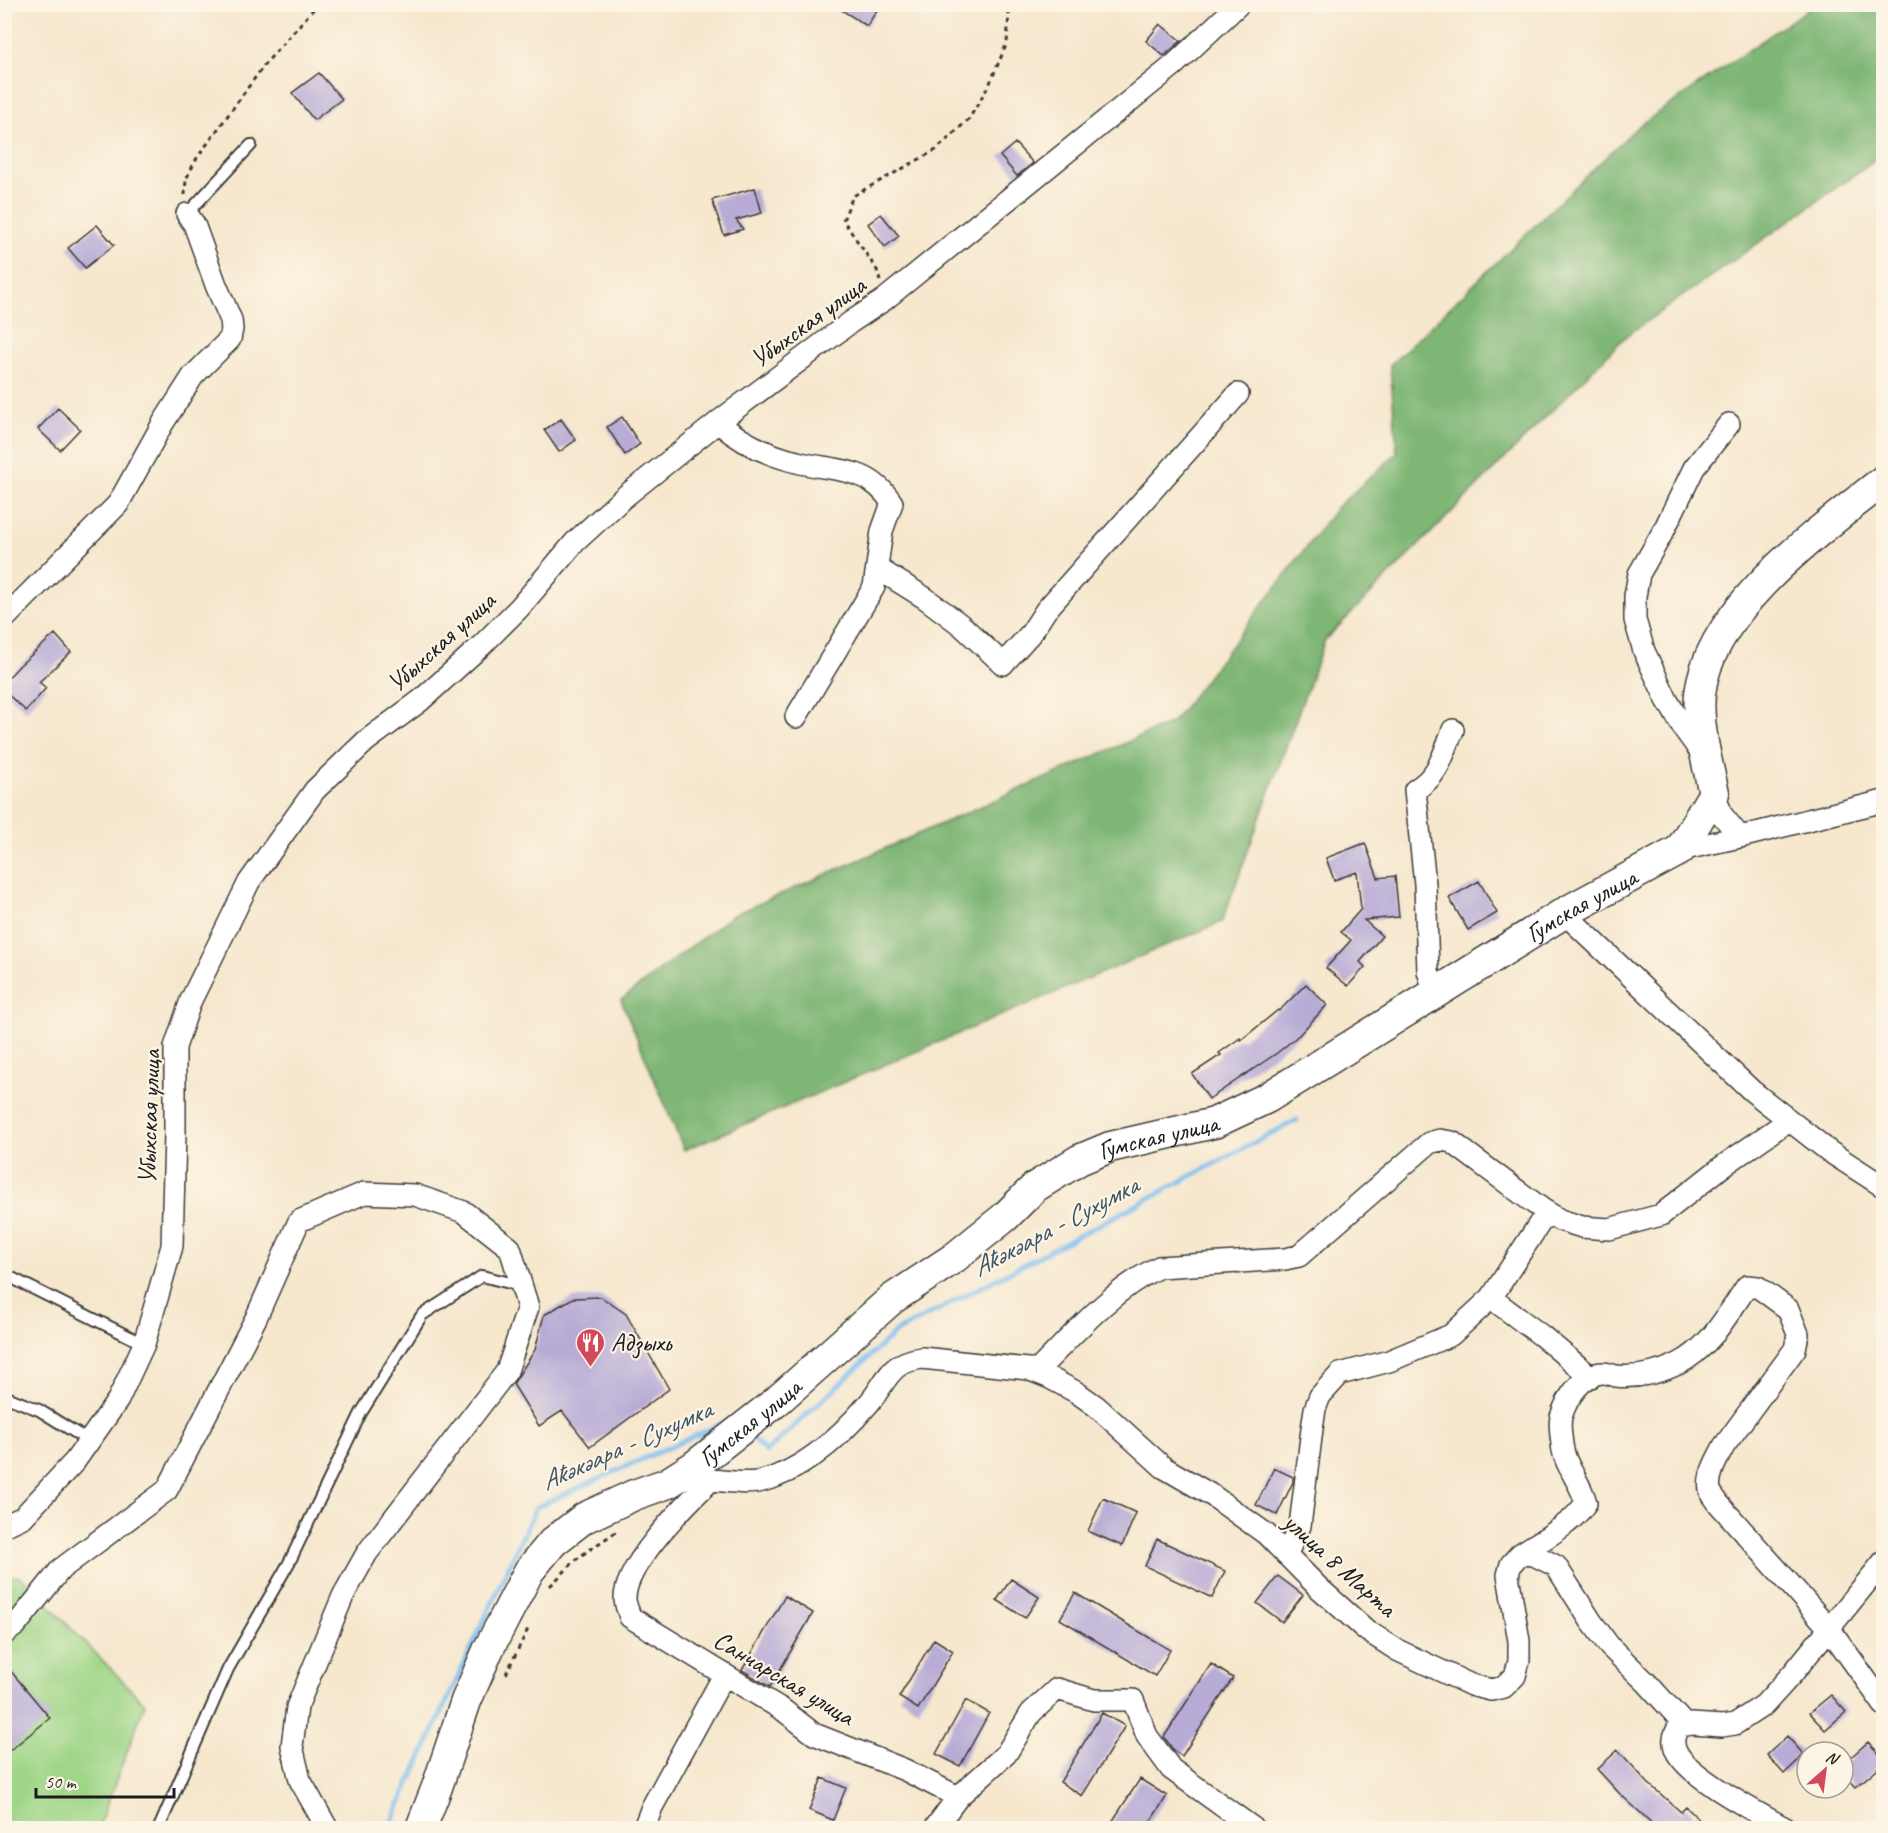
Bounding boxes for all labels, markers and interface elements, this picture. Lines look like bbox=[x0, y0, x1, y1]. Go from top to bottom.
street label: Убыхская улица bbox=[744, 268, 873, 375]
street label: Убыхская улица bbox=[380, 584, 503, 699]
street label: Гумская улица bbox=[1519, 859, 1645, 950]
street label: Убыхская улица bbox=[130, 1048, 168, 1185]
street label: Гумская улица bbox=[1092, 1106, 1224, 1167]
water label: Аҟәкәара - Сухумка bbox=[966, 1167, 1146, 1284]
restaurant icon: Адзыхь bbox=[574, 1326, 606, 1368]
place label: Адзыхь bbox=[611, 1326, 673, 1359]
street label: Гумская улица bbox=[691, 1369, 810, 1473]
water label: Аҟәкәара - Сухумка bbox=[535, 1391, 719, 1498]
street label: улица 8 Марта bbox=[1275, 1504, 1404, 1625]
street label: Санчарская улица bbox=[708, 1623, 862, 1734]
north arrow bbox=[1795, 1740, 1855, 1800]
text: N bbox=[1823, 1746, 1843, 1770]
scale bar bbox=[36, 1761, 174, 1799]
text: 50 m bbox=[45, 1771, 78, 1793]

